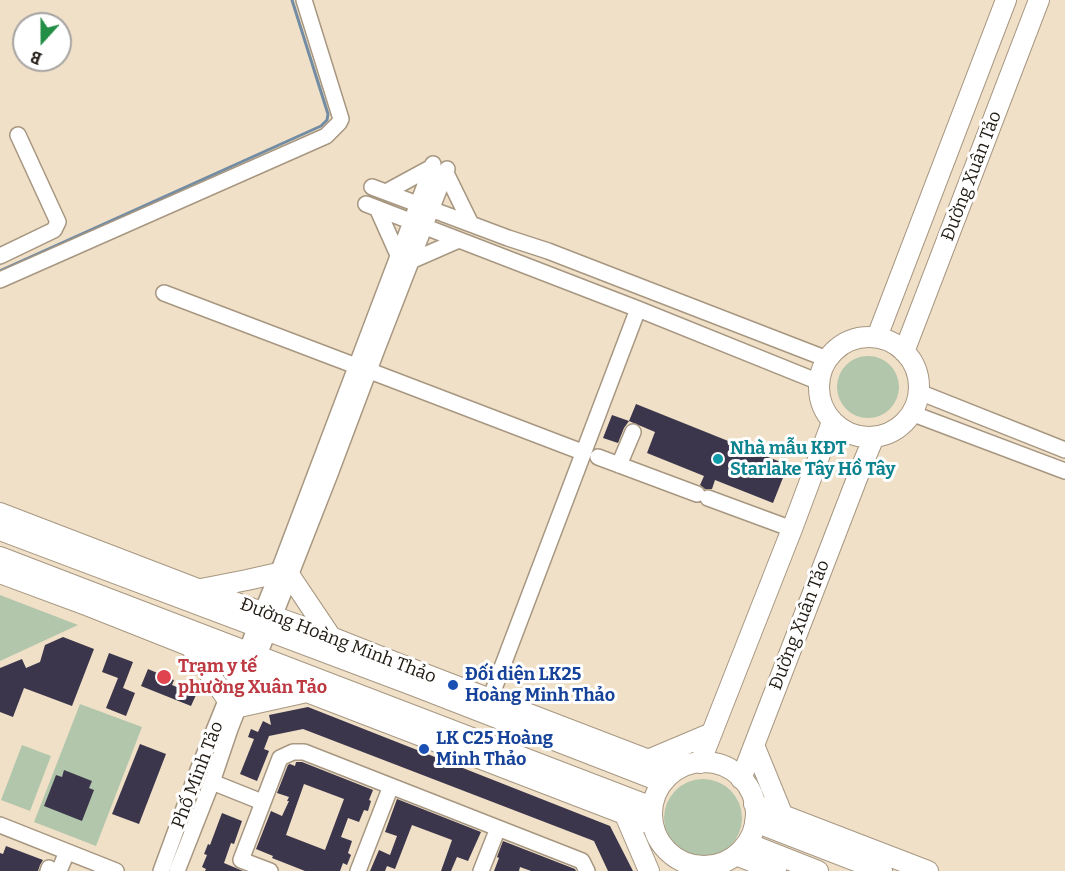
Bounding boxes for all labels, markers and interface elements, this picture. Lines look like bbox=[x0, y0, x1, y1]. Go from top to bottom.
north arrow bbox=[12, 12, 72, 72]
text: B bbox=[28, 47, 44, 68]
street label: Đường Xuân Tảo bbox=[937, 108, 1007, 244]
place label: Nhà mẫu KĐT Starlake Tây Hồ Tây bbox=[730, 438, 895, 480]
marker: Nhà mẫu KĐT Starlake Tây Hồ Tây bbox=[711, 452, 725, 466]
street label: Đường Xuân Tảo bbox=[765, 557, 835, 693]
street label: Đường Hoàng Minh Thảo bbox=[237, 594, 439, 688]
place label: Trạm y tế phường Xuân Tảo bbox=[178, 656, 327, 698]
place label: Đối diện LK25 Hoàng Minh Thảo bbox=[465, 664, 615, 706]
marker: Trạm y tế phường Xuân Tảo bbox=[155, 668, 173, 686]
marker: Đối diện LK25 Hoàng Minh Thảo bbox=[446, 678, 460, 692]
street label: Phố Minh Tảo bbox=[168, 718, 228, 832]
place label: LK C25 Hoàng Minh Thảo bbox=[436, 728, 553, 771]
marker: LK C25 Hoàng Minh Thảo bbox=[417, 742, 431, 756]

